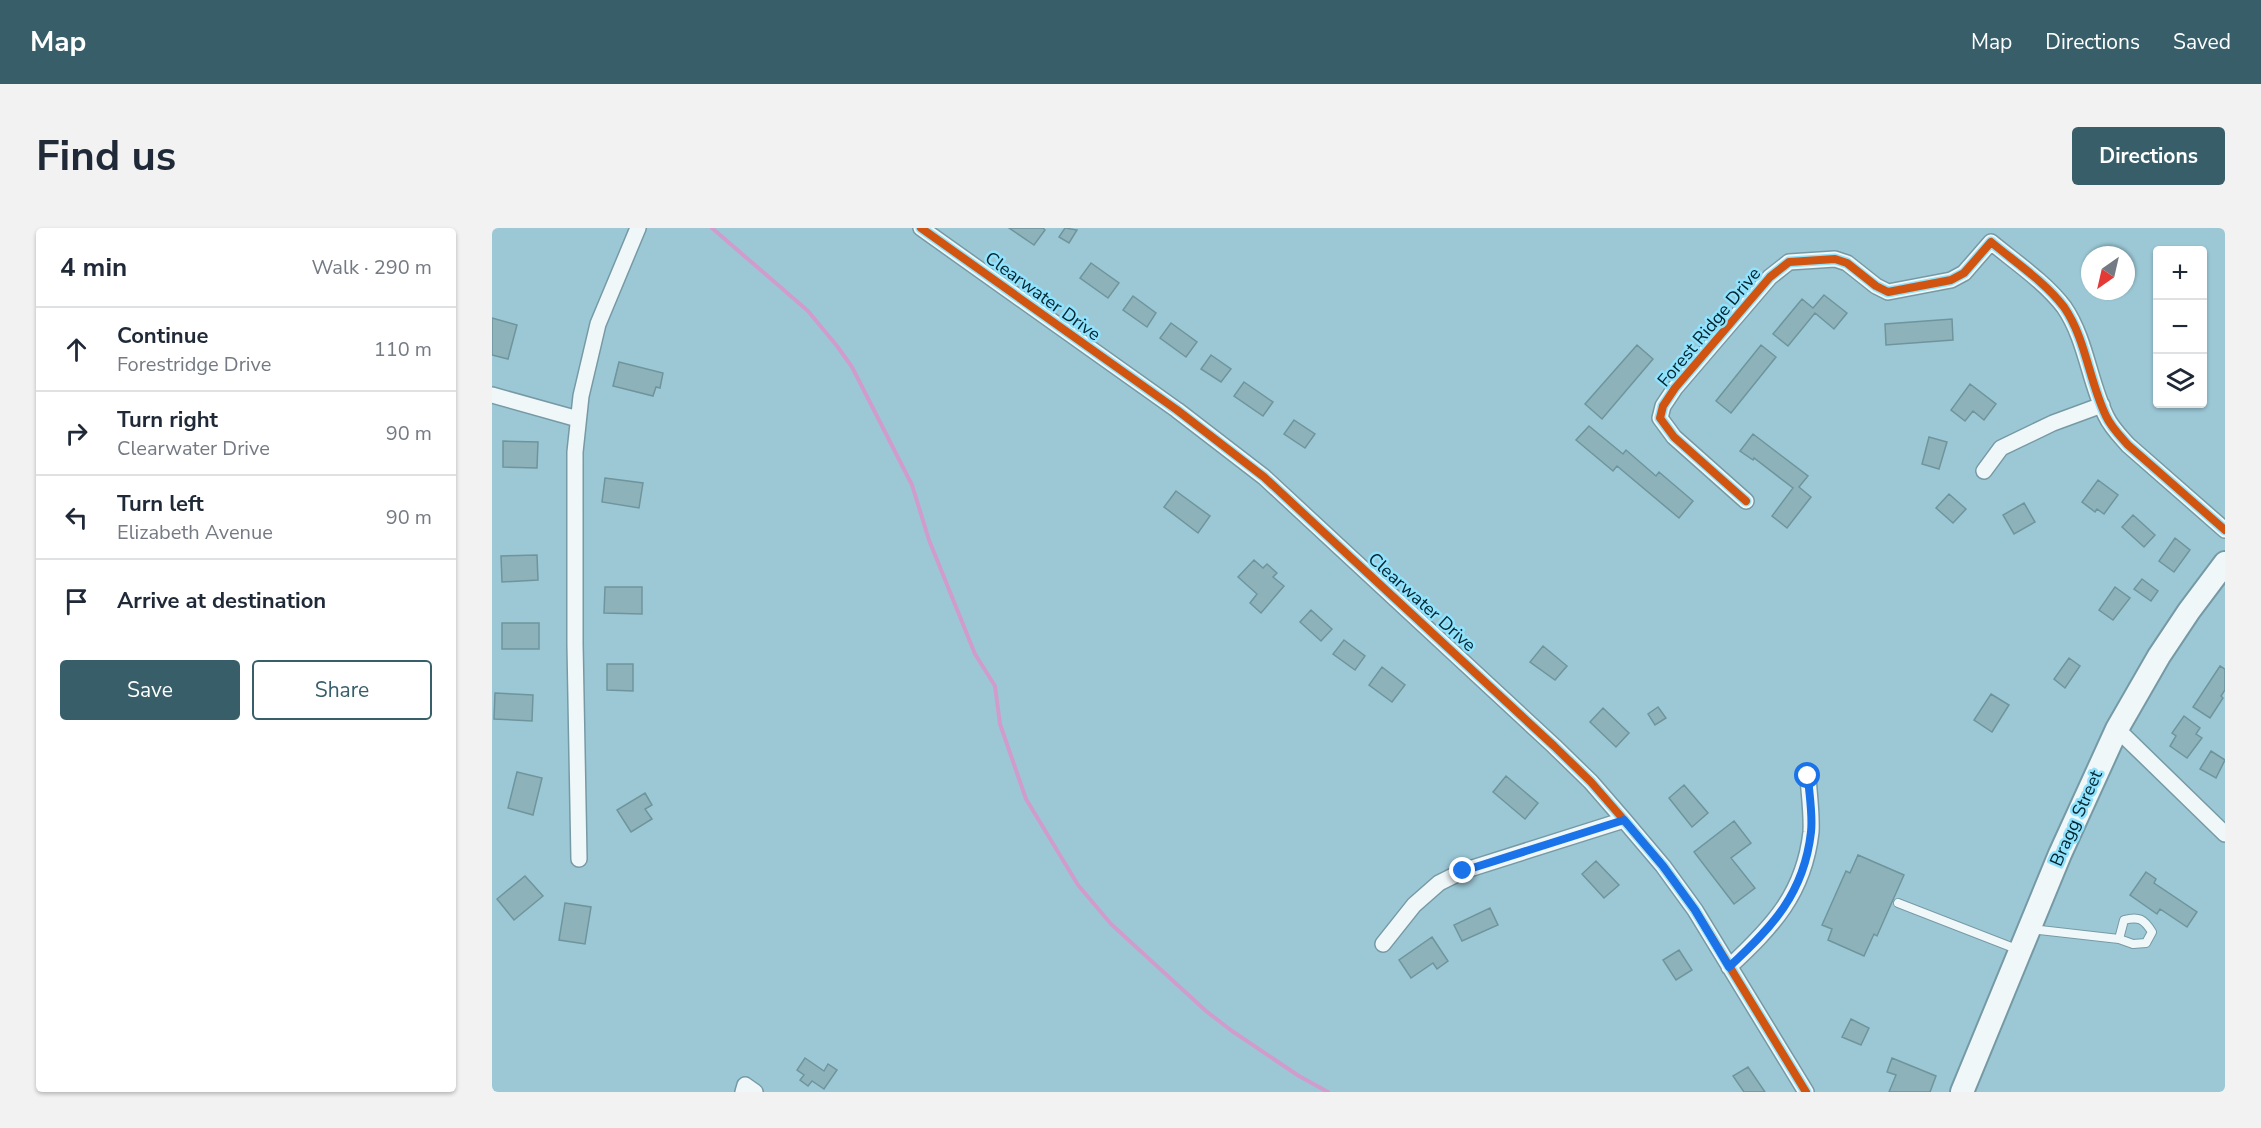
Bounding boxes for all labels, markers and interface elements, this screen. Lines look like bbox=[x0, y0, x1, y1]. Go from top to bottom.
text: Map bbox=[30, 23, 86, 61]
text: Map bbox=[1971, 28, 2012, 56]
text: Directions bbox=[2045, 28, 2140, 56]
text: Saved bbox=[2173, 28, 2231, 56]
button: Directions bbox=[2072, 127, 2225, 185]
text: Find us bbox=[36, 128, 176, 185]
street label: Clearwater Drive bbox=[980, 246, 1106, 346]
north arrow bbox=[2081, 246, 2135, 300]
map controls bbox=[2153, 246, 2207, 408]
button: + bbox=[2153, 246, 2207, 300]
text: 4 min bbox=[60, 250, 127, 285]
text: Walk · 290 m bbox=[312, 254, 432, 281]
street label: Forest Ridge Drive bbox=[1652, 262, 1766, 392]
button: − bbox=[2153, 300, 2207, 354]
text: Continue bbox=[117, 321, 208, 351]
icon: ahead bbox=[60, 333, 93, 366]
text: 110 m bbox=[374, 336, 432, 363]
text: Forestridge Drive bbox=[117, 351, 271, 378]
button: layers bbox=[2153, 354, 2207, 408]
text: Turn right bbox=[117, 405, 218, 435]
icon: right bbox=[60, 417, 93, 450]
text: 90 m bbox=[386, 420, 432, 447]
text: Clearwater Drive bbox=[117, 435, 270, 462]
text: Turn left bbox=[117, 489, 204, 519]
icon: left bbox=[60, 501, 93, 534]
text: 90 m bbox=[386, 504, 432, 531]
text: Elizabeth Avenue bbox=[117, 519, 273, 546]
street label: Clearwater Drive bbox=[1363, 547, 1481, 657]
icon: arrive bbox=[60, 585, 93, 618]
text: Arrive at destination bbox=[117, 586, 326, 616]
button: Save bbox=[60, 660, 240, 720]
button: Share bbox=[252, 660, 432, 720]
route start bbox=[1794, 762, 1820, 788]
street label: Bragg Street bbox=[2044, 765, 2108, 870]
route end bbox=[1449, 857, 1475, 883]

